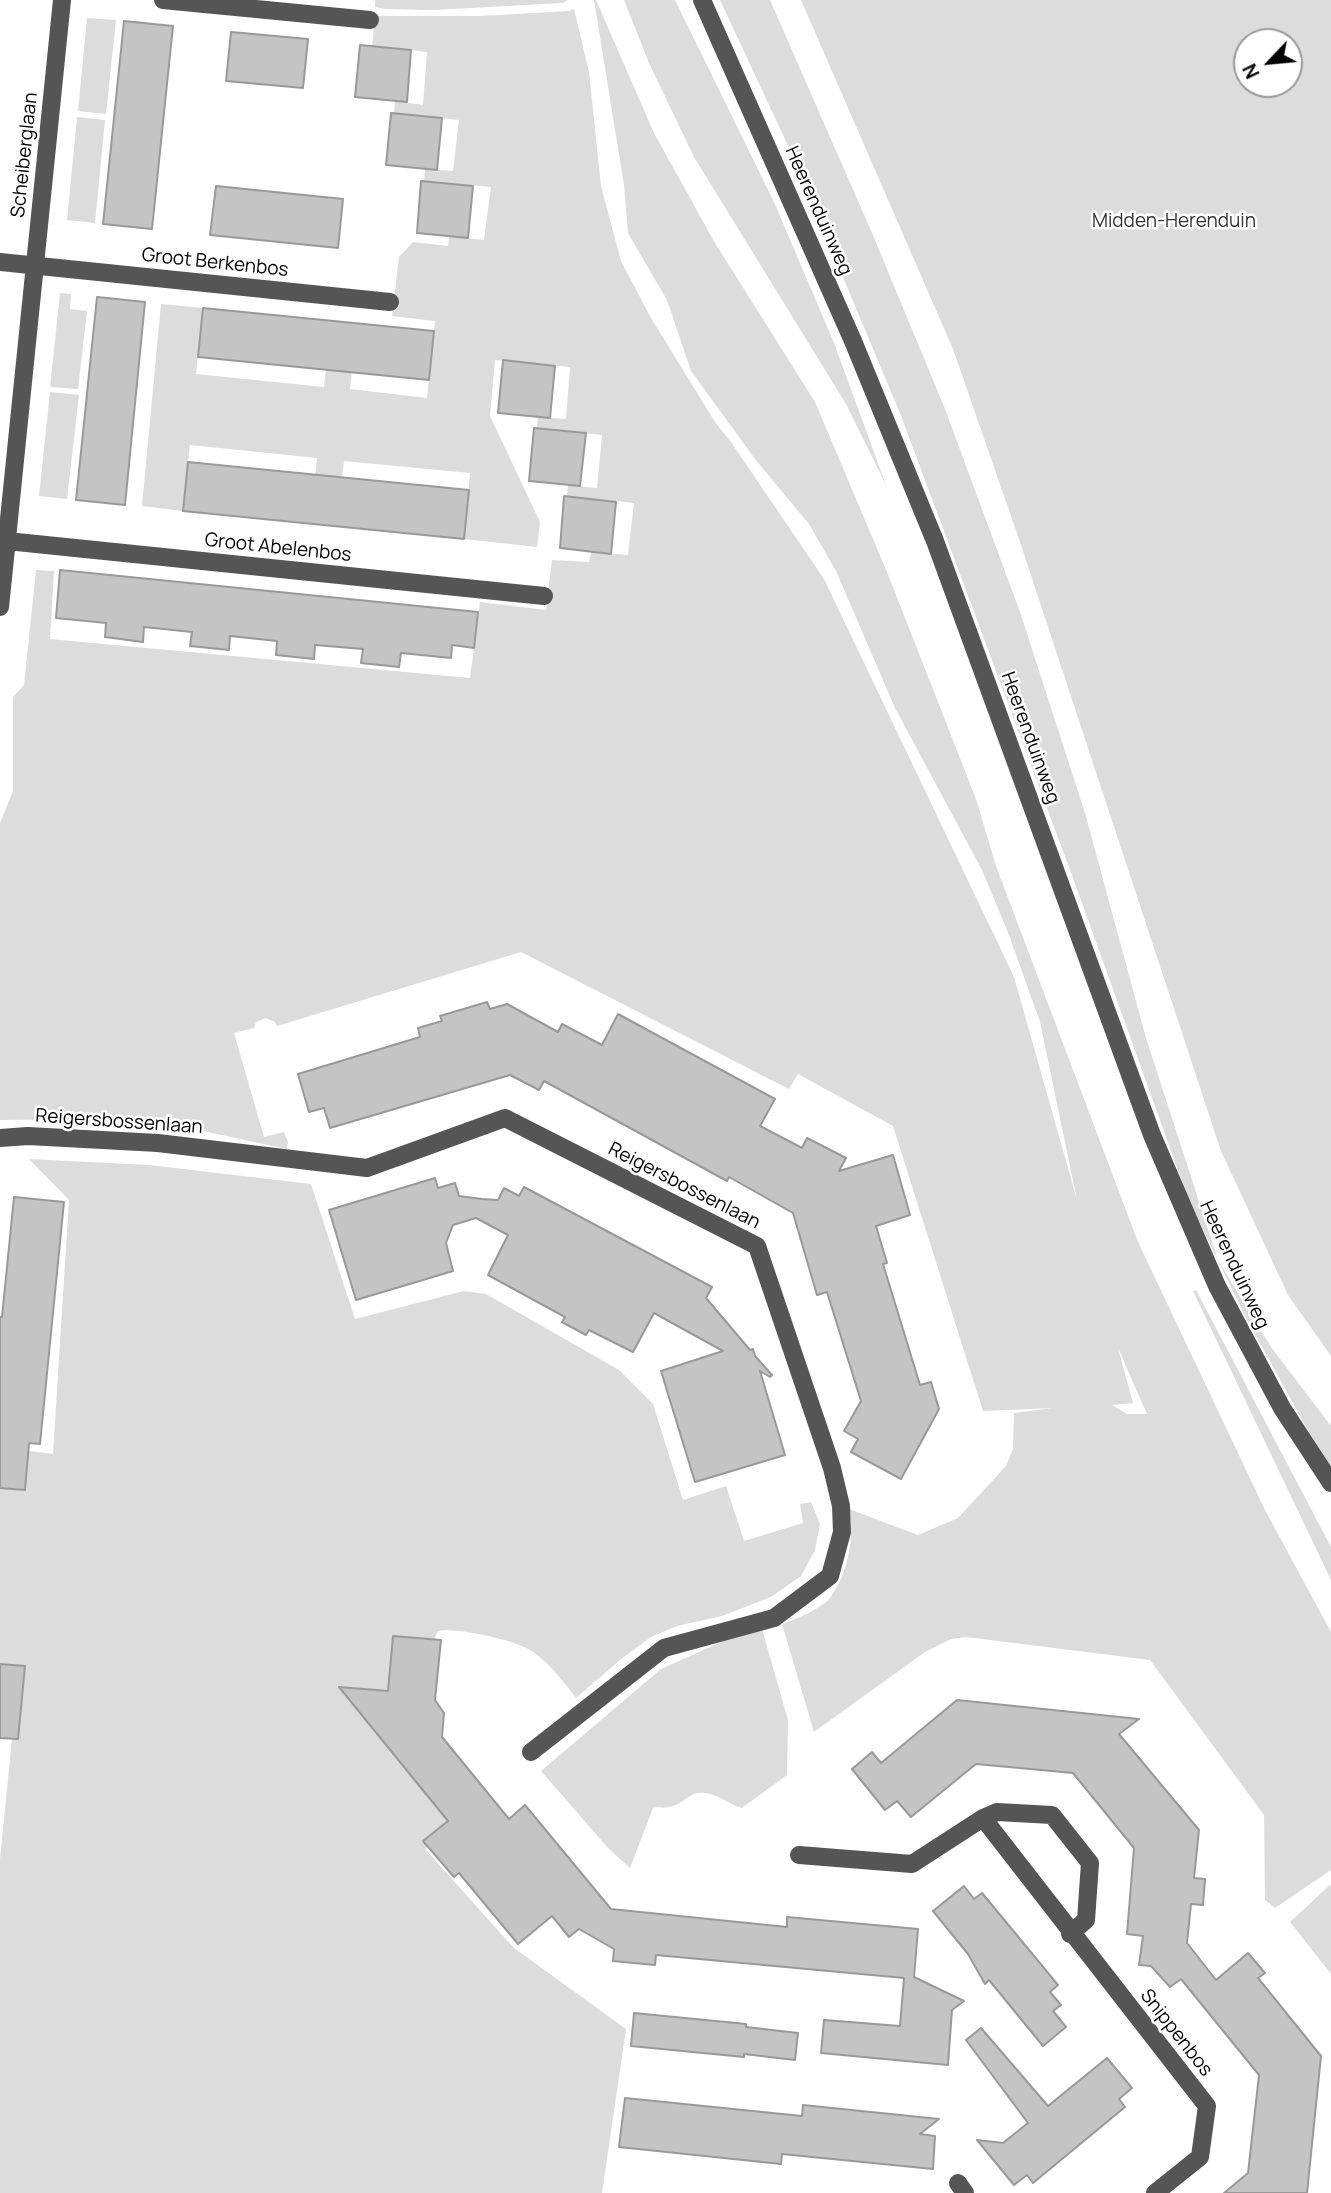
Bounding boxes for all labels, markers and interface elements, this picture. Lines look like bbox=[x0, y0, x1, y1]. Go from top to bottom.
north arrow bbox=[1233, 28, 1303, 98]
text: N bbox=[1236, 59, 1266, 83]
street label: Scheiberglaan bbox=[7, 91, 43, 219]
street label: Heerenduinweg bbox=[779, 143, 857, 279]
park label: Midden-Herenduin bbox=[1092, 211, 1256, 233]
street label: Groot Berkenbos bbox=[141, 244, 289, 282]
street label: Groot Abelenbos bbox=[204, 529, 352, 567]
street label: Heerenduinweg bbox=[996, 669, 1064, 807]
street label: Reigersbossenlaan bbox=[35, 1105, 203, 1139]
street label: Reigersbossenlaan bbox=[604, 1138, 764, 1234]
street label: Heerenduinweg bbox=[1194, 1197, 1274, 1333]
street label: Snippenbos bbox=[1135, 1985, 1217, 2081]

